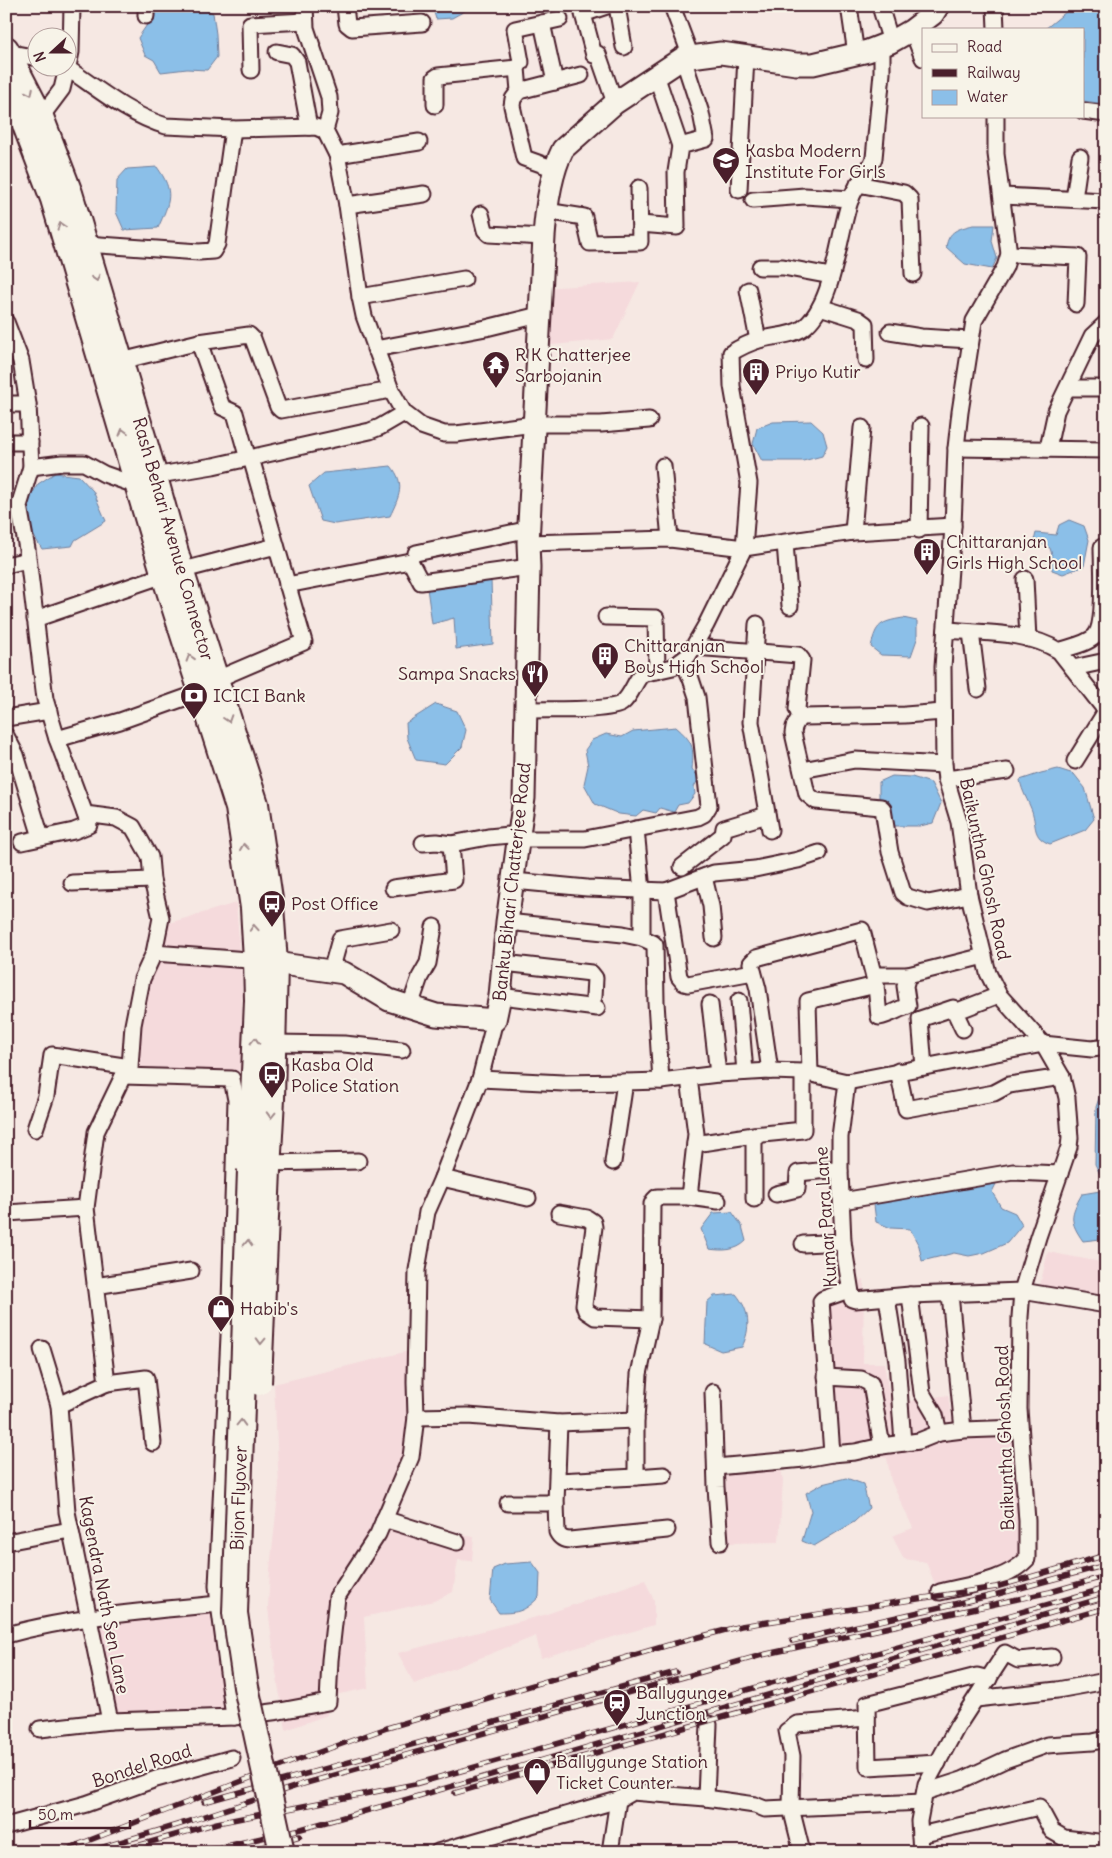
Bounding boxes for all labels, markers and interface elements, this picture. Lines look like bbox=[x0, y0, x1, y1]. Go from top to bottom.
north arrow bbox=[28, 28, 78, 78]
legend bbox=[922, 28, 1084, 118]
text: Road bbox=[967, 37, 1002, 56]
text: N bbox=[30, 49, 50, 64]
text: Railway bbox=[967, 63, 1021, 82]
one-way arrow bbox=[24, 87, 34, 96]
text: Water bbox=[967, 87, 1008, 106]
place label: Kasba Modern Institute For Girls bbox=[745, 139, 886, 183]
school or university icon: Kasba Modern Institute For Girls bbox=[711, 146, 741, 185]
one-way arrow bbox=[56, 222, 66, 230]
one-way arrow bbox=[90, 273, 100, 282]
place label: R K Chatterjee Sarbojanin bbox=[515, 343, 631, 387]
temple icon: R K Chatterjee Sarbojanin bbox=[481, 350, 511, 389]
building icon: Priyo Kutir bbox=[741, 357, 771, 396]
place label: Priyo Kutir bbox=[775, 360, 861, 383]
street label: Rash Behari Avenue Connector bbox=[128, 415, 219, 664]
one-way arrow bbox=[118, 428, 128, 436]
place label: Chittaranjan Girls High School bbox=[946, 530, 1082, 574]
building icon: Chittaranjan Girls High School bbox=[912, 537, 942, 576]
place label: Chittaranjan Boys High School bbox=[624, 634, 764, 678]
building icon: Chittaranjan Boys High School bbox=[590, 641, 620, 680]
one-way arrow bbox=[185, 654, 195, 663]
restaurant icon: Sampa Snacks bbox=[520, 659, 550, 698]
place label: Sampa Snacks bbox=[398, 662, 516, 685]
bank icon: ICICI Bank bbox=[179, 681, 209, 720]
place label: ICICI Bank bbox=[213, 684, 306, 707]
one-way arrow bbox=[222, 714, 232, 722]
street label: Banku Bihari Chatterjee Road bbox=[488, 761, 536, 1003]
street label: Baikuntha Ghosh Road bbox=[955, 776, 1016, 962]
one-way arrow bbox=[239, 843, 250, 851]
bus stop icon: Post Office bbox=[257, 889, 287, 928]
place label: Post Office bbox=[291, 892, 378, 915]
one-way arrow bbox=[249, 924, 260, 932]
one-way arrow bbox=[250, 1037, 261, 1045]
place label: Kasba Old Police Station bbox=[291, 1053, 399, 1097]
bus stop icon: Kasba Old Police Station bbox=[257, 1060, 287, 1099]
one-way arrow bbox=[266, 1112, 276, 1120]
street label: Kumar Para Lane bbox=[809, 1146, 842, 1288]
one-way arrow bbox=[242, 1239, 253, 1247]
shop icon: Habib's bbox=[206, 1294, 236, 1333]
place label: Habib's bbox=[240, 1297, 298, 1320]
one-way arrow bbox=[256, 1338, 266, 1345]
street label: Baikuntha Ghosh Road bbox=[990, 1344, 1019, 1531]
one-way arrow bbox=[236, 1419, 247, 1427]
street label: Bijon Flyover bbox=[225, 1444, 252, 1551]
street label: Kagendra Nath Sen Lane bbox=[74, 1494, 135, 1696]
place label: Ballygunge Junction bbox=[636, 1681, 727, 1725]
station icon: Ballygunge Junction bbox=[602, 1688, 632, 1727]
street label: Bondel Road bbox=[89, 1739, 195, 1792]
place label: Ballygunge Station Ticket Counter bbox=[556, 1750, 708, 1794]
shop icon: Ballygunge Station Ticket Counter bbox=[522, 1757, 552, 1796]
scale bar bbox=[30, 1798, 130, 1830]
text: 50 m bbox=[38, 1805, 73, 1824]

